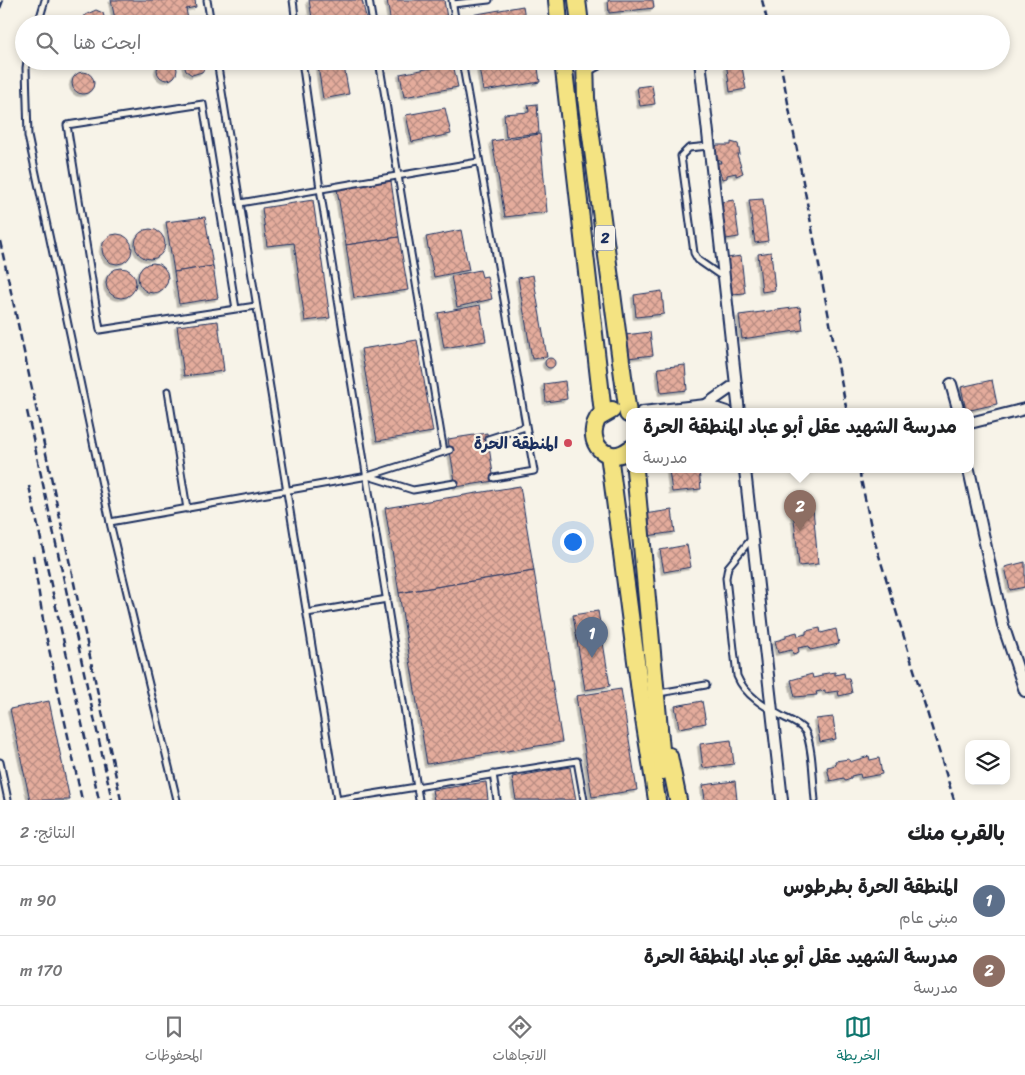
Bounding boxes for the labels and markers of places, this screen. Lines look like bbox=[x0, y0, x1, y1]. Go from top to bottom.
place label: المنطقة الحرة bbox=[474, 429, 558, 458]
marker: المنطقة الحرة bbox=[562, 437, 574, 449]
pin: 2 bbox=[784, 490, 816, 531]
pin: 1 bbox=[576, 617, 608, 658]

